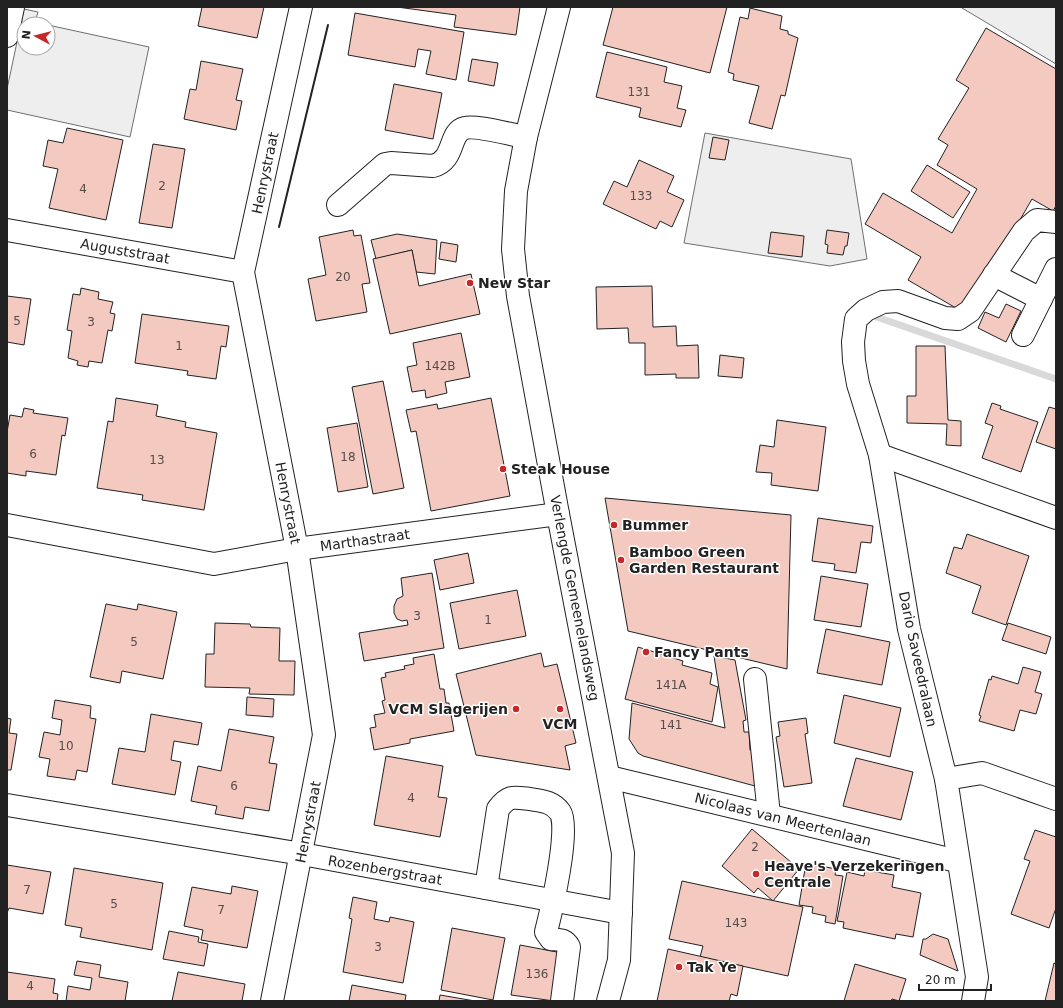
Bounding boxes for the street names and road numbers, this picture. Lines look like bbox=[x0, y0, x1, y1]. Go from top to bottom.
street label: Henrystraat bbox=[249, 130, 282, 215]
street label: Auguststraat bbox=[79, 235, 171, 267]
street label: Henrystraat bbox=[272, 461, 304, 546]
street label: Verlengde Gemeenelandsweg bbox=[547, 494, 603, 702]
street label: Marthastraat bbox=[319, 526, 411, 554]
street label: Dario Saveedralaan bbox=[896, 590, 940, 728]
street label: Henrystraat bbox=[292, 779, 324, 864]
street label: Nicolaas van Meertenlaan bbox=[693, 789, 873, 849]
street label: Rozenbergstraat bbox=[327, 852, 444, 888]

